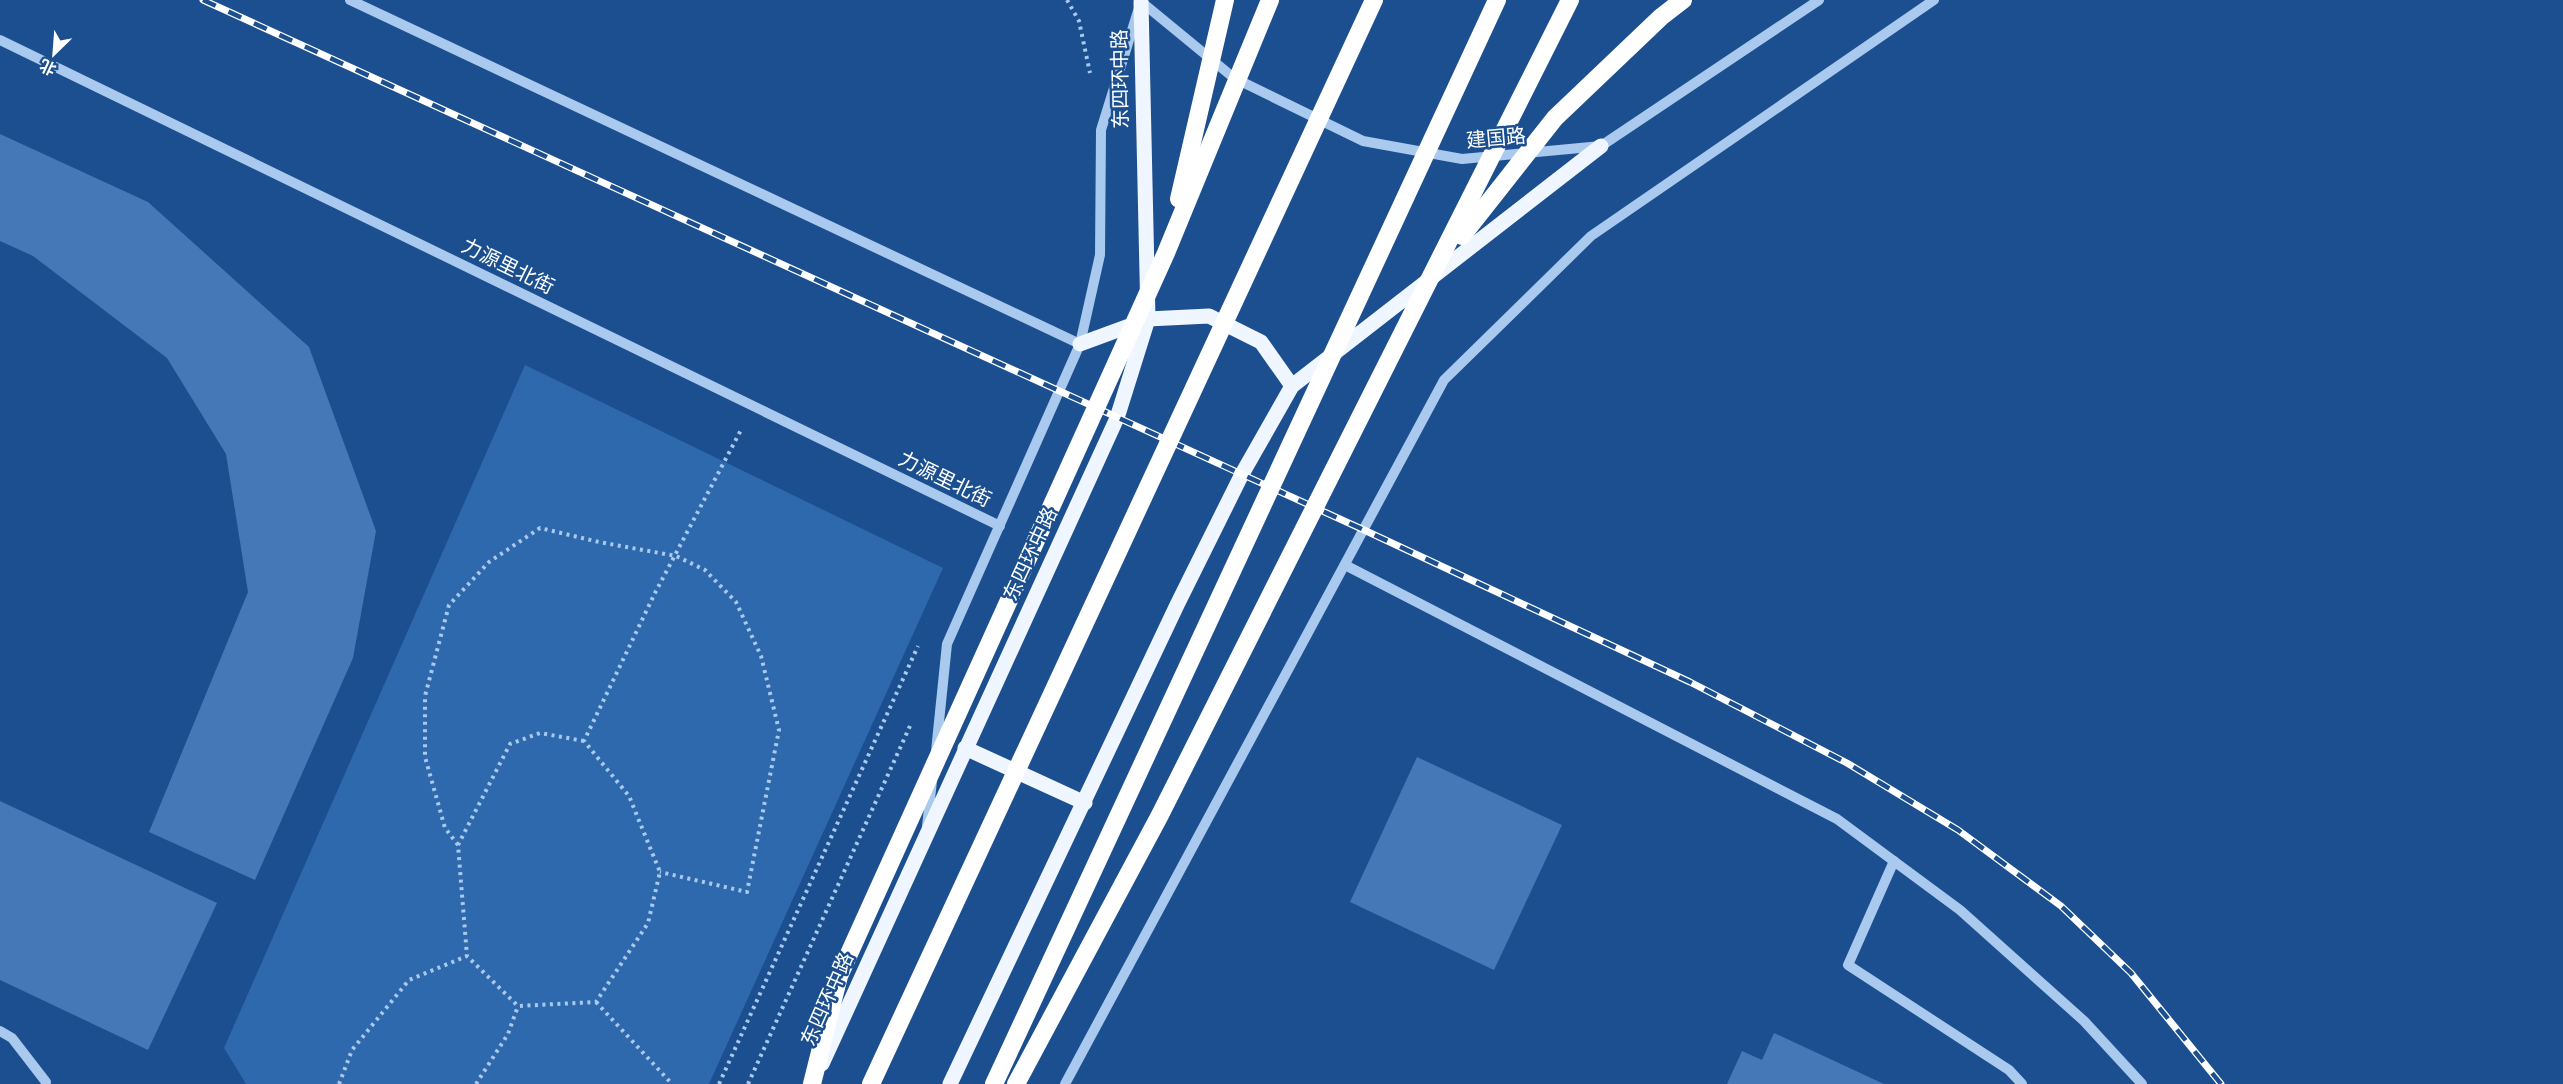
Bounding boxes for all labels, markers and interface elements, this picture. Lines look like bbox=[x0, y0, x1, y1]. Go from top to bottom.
north arrow bbox=[24, 24, 84, 84]
street label: 东四环中路 bbox=[1106, 29, 1132, 129]
text: 北 bbox=[36, 56, 59, 80]
street label: 建国路 bbox=[1465, 122, 1527, 152]
street label: 力源里北街 bbox=[458, 232, 559, 298]
street label: 力源里北街 bbox=[895, 445, 996, 511]
street label: 东四环中路 bbox=[997, 503, 1061, 604]
street label: 东四环中路 bbox=[795, 948, 857, 1049]

